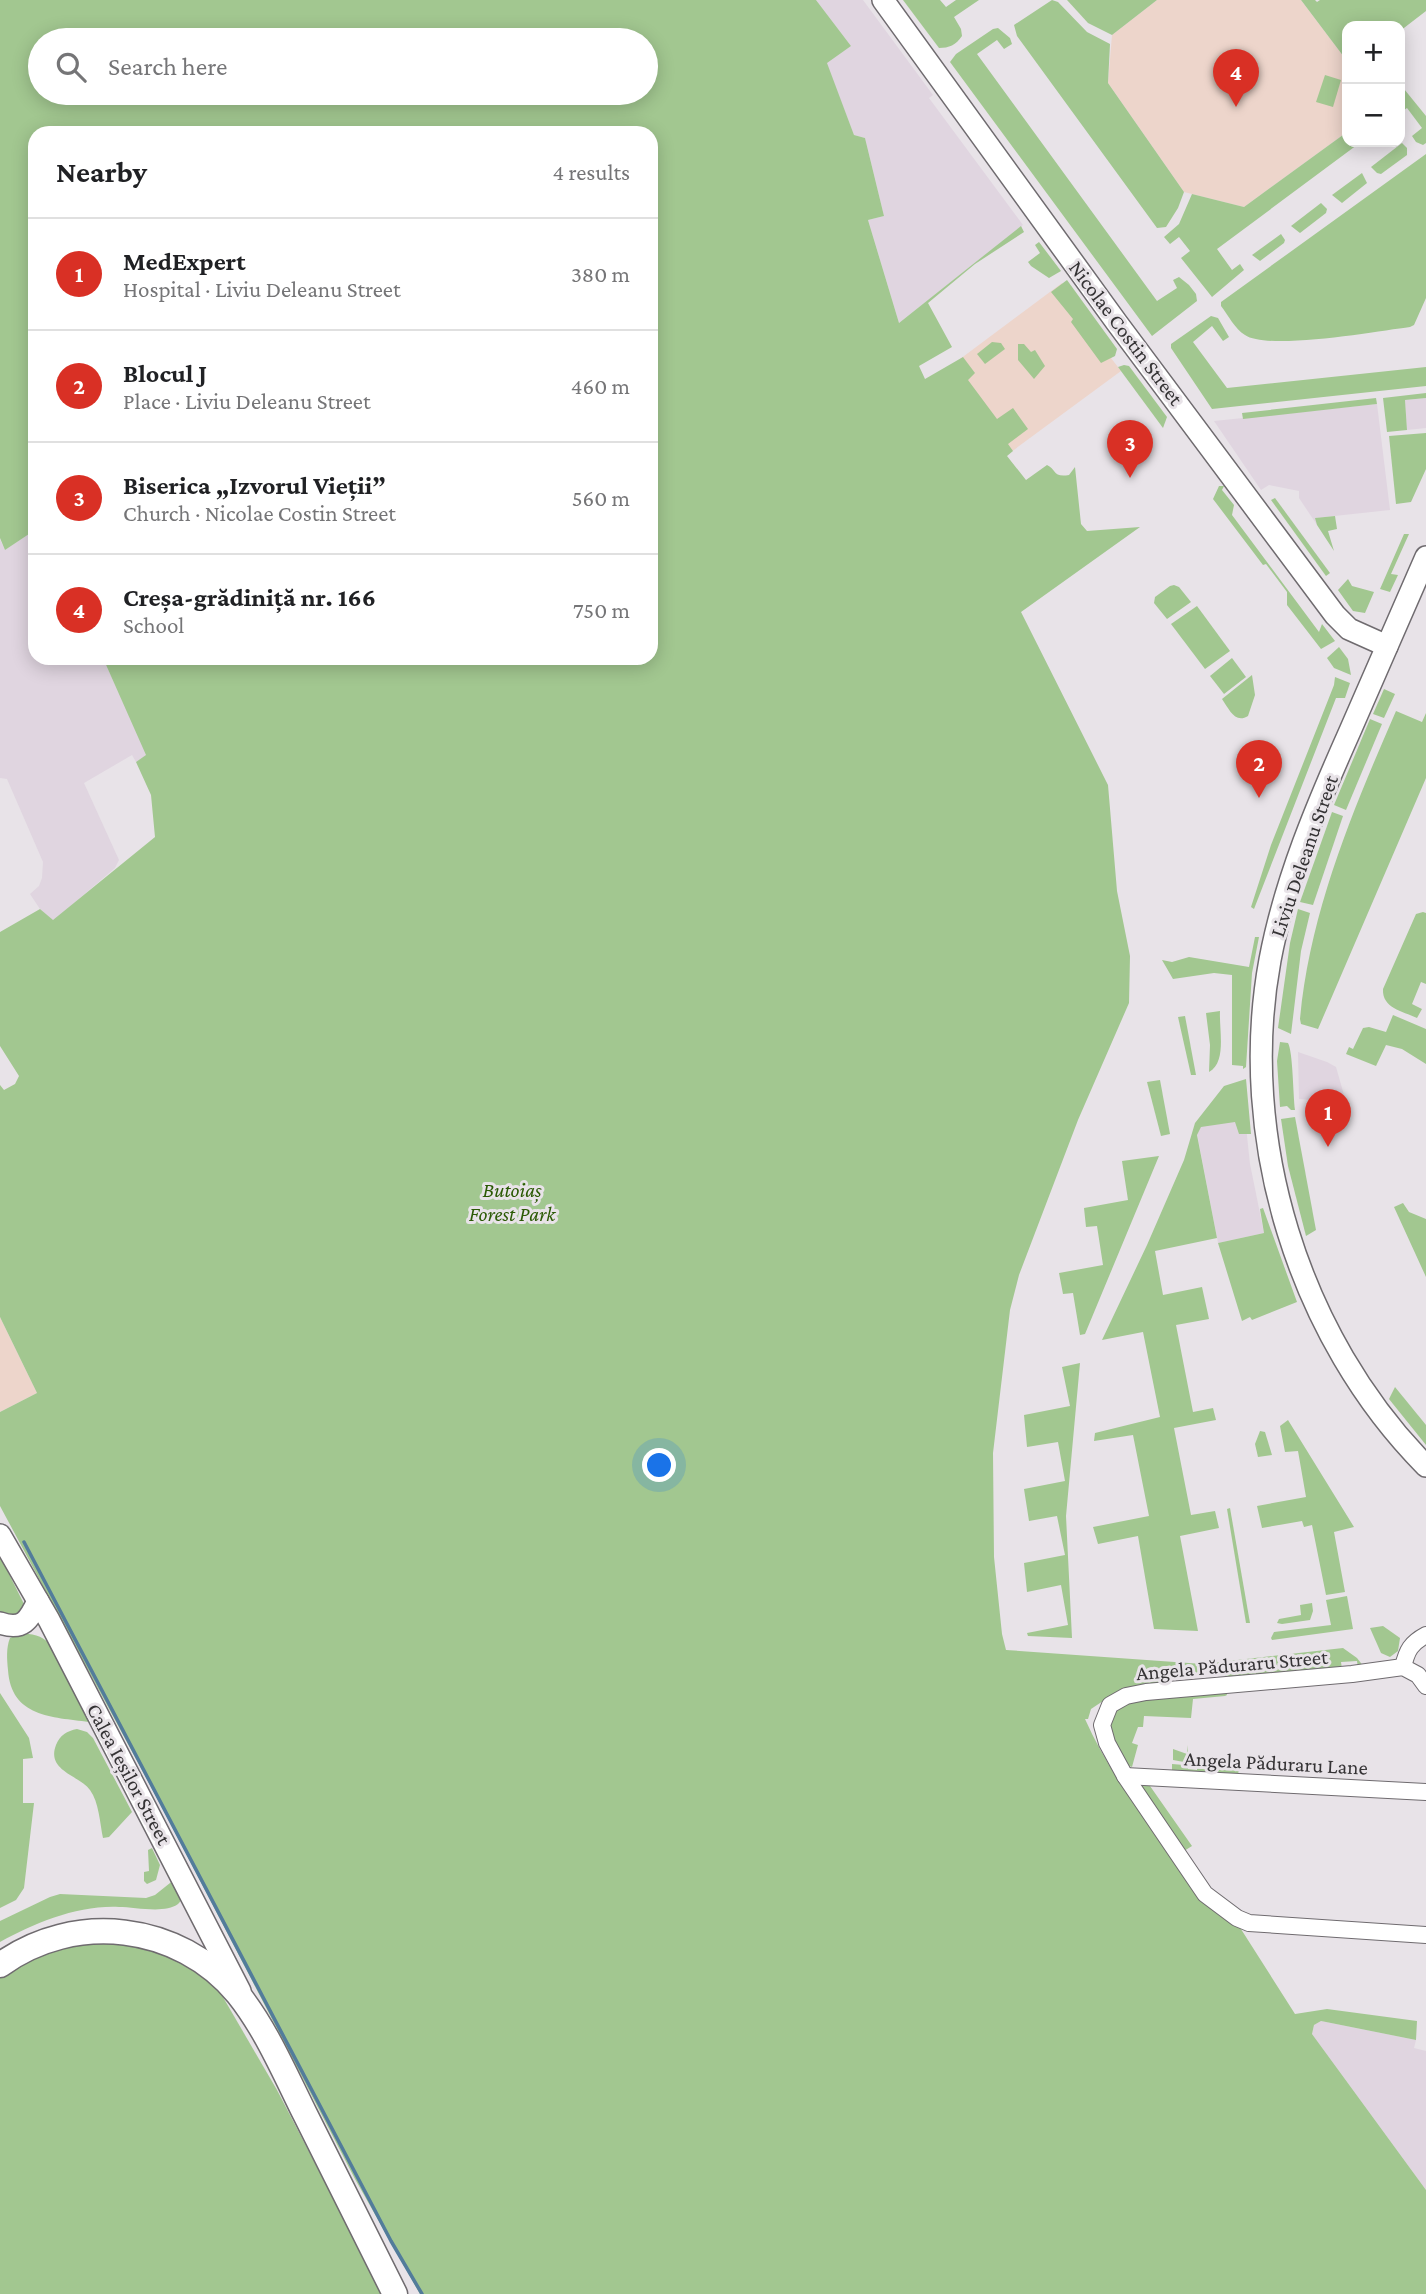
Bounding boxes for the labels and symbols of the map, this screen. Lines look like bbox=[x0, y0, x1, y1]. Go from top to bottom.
pin: 4 bbox=[1213, 49, 1259, 107]
street label: Nicolae Costin Street bbox=[1064, 256, 1189, 411]
pin: 3 bbox=[1107, 420, 1153, 478]
pin: 2 bbox=[1236, 740, 1282, 798]
street label: Liviu Deleanu Street bbox=[1265, 771, 1343, 940]
pin: 1 bbox=[1305, 1089, 1351, 1147]
park label: Butoiaș Forest Park bbox=[469, 1178, 556, 1226]
your location bbox=[642, 1448, 676, 1482]
street label: Angela Păduraru Street bbox=[1135, 1645, 1330, 1685]
street label: Calea Ieșilor Street bbox=[81, 1699, 177, 1850]
street label: Angela Păduraru Lane bbox=[1184, 1746, 1368, 1780]

